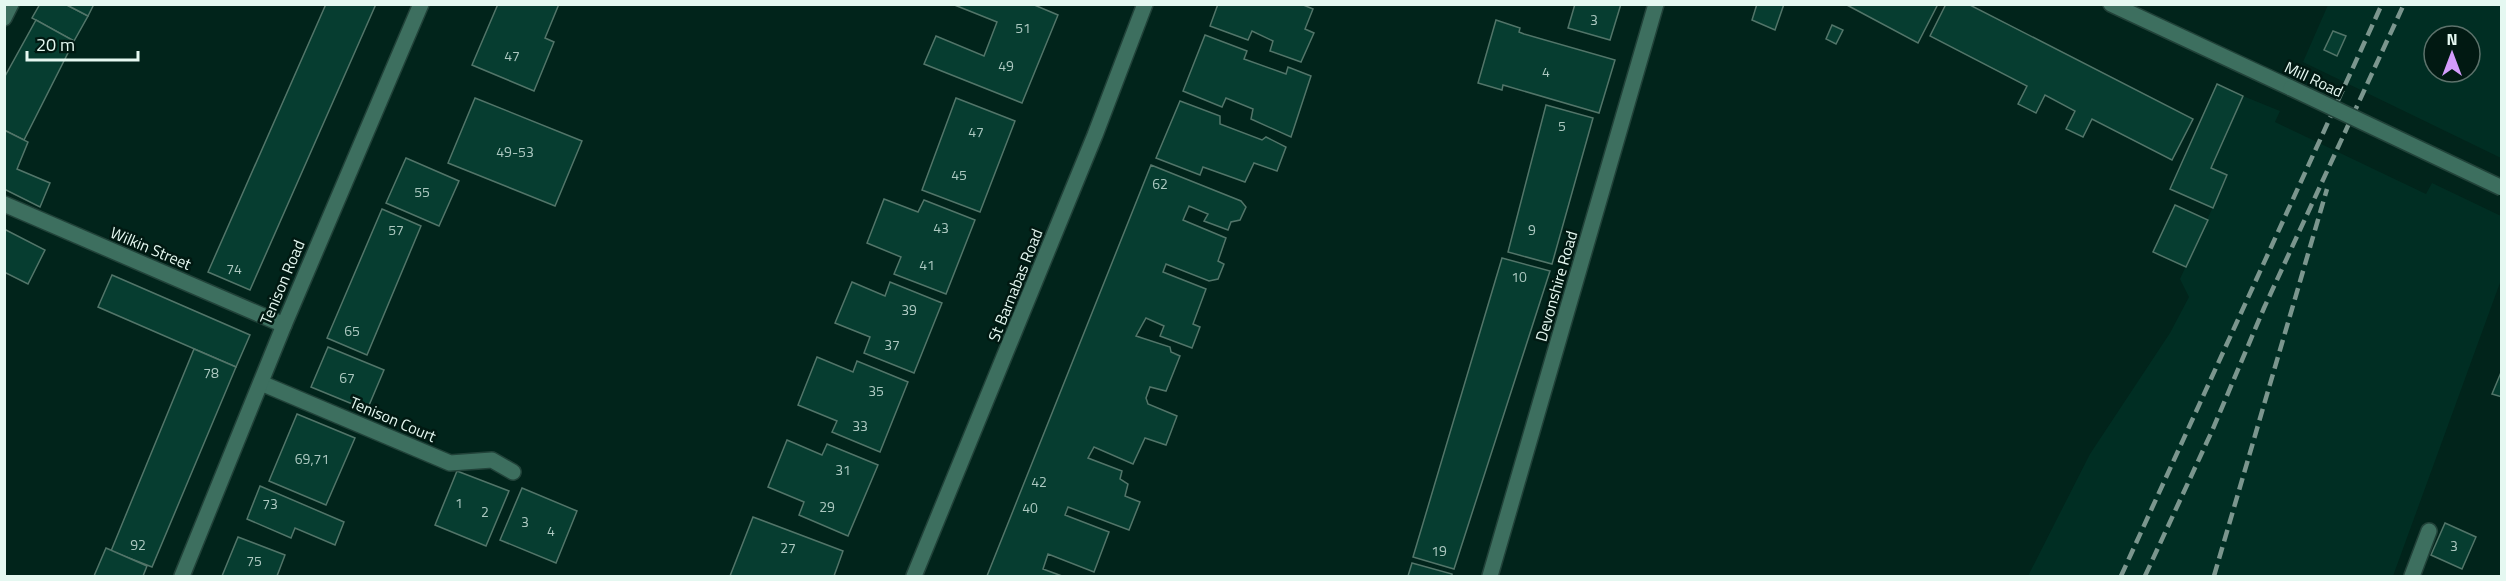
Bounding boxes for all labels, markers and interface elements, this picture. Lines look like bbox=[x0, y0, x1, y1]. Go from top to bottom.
house number: 3 bbox=[1590, 9, 1598, 30]
house number: 51 bbox=[1015, 17, 1031, 38]
scale bar bbox=[27, 24, 138, 62]
north arrow bbox=[2422, 24, 2482, 84]
text: N bbox=[2446, 27, 2458, 51]
text: 20 m bbox=[36, 31, 75, 58]
house number: 47 bbox=[504, 45, 520, 66]
house number: 49 bbox=[998, 55, 1014, 76]
street label: Mill Road bbox=[2281, 55, 2347, 103]
house number: 4 bbox=[1542, 61, 1550, 82]
house number: 5 bbox=[1558, 115, 1566, 136]
house number: 47 bbox=[968, 121, 984, 142]
house number: 49-53 bbox=[496, 141, 534, 162]
house number: 45 bbox=[951, 164, 967, 185]
house number: 62 bbox=[1152, 173, 1168, 194]
house number: 55 bbox=[414, 181, 430, 202]
house number: 43 bbox=[933, 217, 949, 238]
house number: 57 bbox=[388, 219, 404, 240]
house number: 9 bbox=[1528, 219, 1536, 240]
street label: Wilkin Street bbox=[107, 220, 196, 276]
street label: St Barnabas Road bbox=[981, 225, 1049, 345]
street label: Devonshire Road bbox=[1529, 228, 1583, 344]
street label: Tenison Road bbox=[253, 236, 311, 328]
house number: 41 bbox=[919, 254, 935, 275]
house number: 74 bbox=[226, 258, 242, 279]
house number: 10 bbox=[1511, 266, 1527, 287]
house number: 39 bbox=[901, 299, 917, 320]
house number: 65 bbox=[344, 320, 360, 341]
house number: 37 bbox=[884, 334, 900, 355]
house number: 78 bbox=[203, 362, 219, 383]
house number: 67 bbox=[339, 367, 355, 388]
house number: 35 bbox=[868, 380, 884, 401]
street label: Tenison Court bbox=[346, 390, 440, 448]
house number: 33 bbox=[852, 415, 868, 436]
house number: 69,71 bbox=[295, 448, 329, 469]
house number: 31 bbox=[835, 459, 851, 480]
house number: 42 bbox=[1031, 471, 1047, 492]
house number: 1 bbox=[455, 492, 463, 513]
house number: 73 bbox=[262, 493, 278, 514]
house number: 29 bbox=[819, 496, 835, 517]
house number: 40 bbox=[1022, 497, 1038, 518]
house number: 2 bbox=[481, 501, 489, 522]
house number: 3 bbox=[521, 511, 529, 532]
house number: 4 bbox=[547, 520, 555, 541]
house number: 92 bbox=[130, 534, 146, 555]
house number: 3 bbox=[2450, 535, 2458, 556]
house number: 27 bbox=[780, 537, 796, 558]
house number: 19 bbox=[1431, 540, 1447, 561]
house number: 75 bbox=[246, 550, 262, 571]

